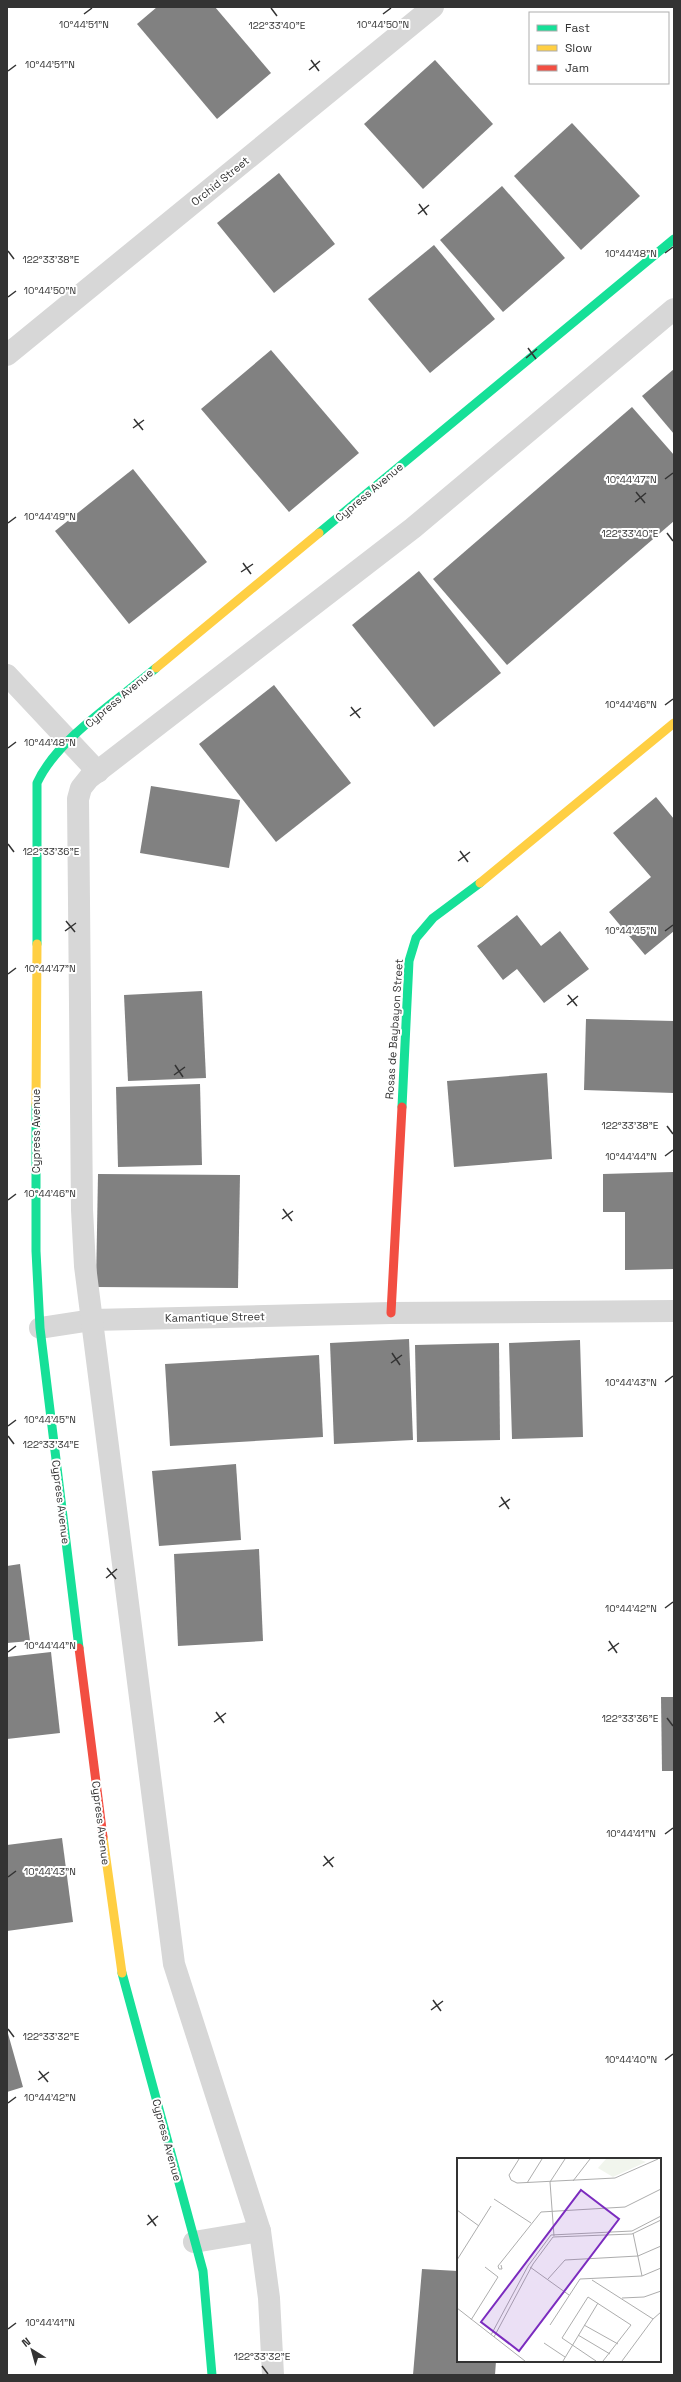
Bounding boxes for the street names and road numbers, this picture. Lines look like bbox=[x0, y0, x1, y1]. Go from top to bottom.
street label: Orchid Street bbox=[188, 153, 252, 209]
street label: Cypress Avenue bbox=[332, 459, 406, 525]
street label: Cypress Avenue bbox=[82, 665, 156, 731]
street label: Rosas de Baybayon Street bbox=[382, 958, 406, 1100]
street label: Cypress Avenue bbox=[29, 1089, 43, 1173]
street label: Kamantique Street bbox=[165, 1309, 265, 1325]
street label: Cypress Avenue bbox=[49, 1459, 73, 1545]
street label: Cypress Avenue bbox=[89, 1780, 113, 1866]
street label: Cypress Avenue bbox=[149, 2097, 185, 2183]

